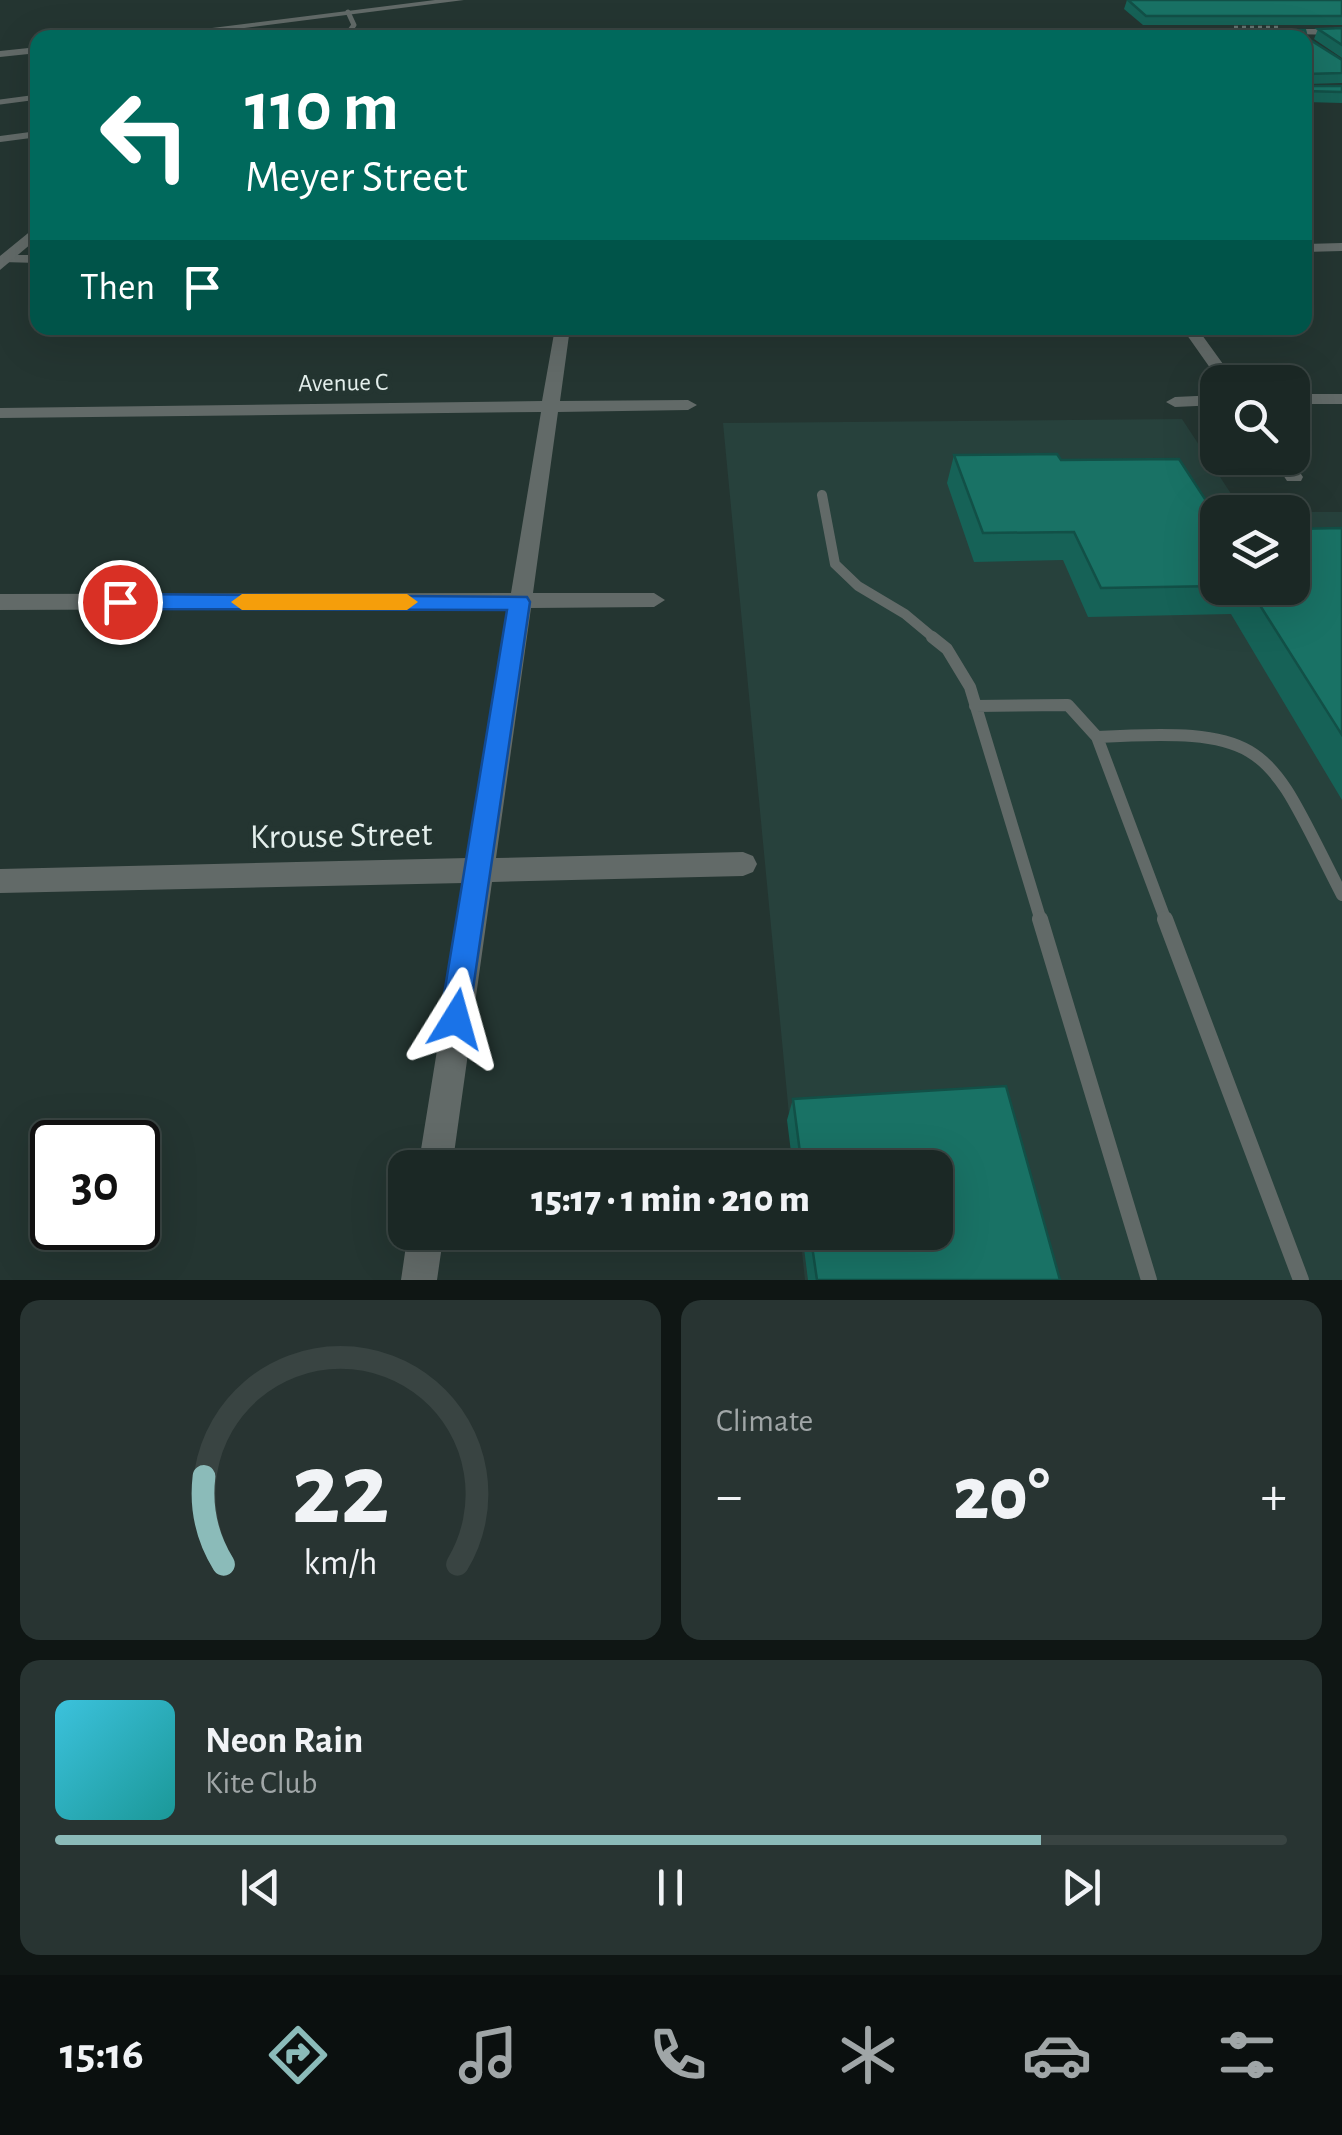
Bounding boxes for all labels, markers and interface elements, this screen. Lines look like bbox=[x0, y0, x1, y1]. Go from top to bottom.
icon: left bbox=[80, 70, 210, 200]
text: 110 m bbox=[245, 73, 399, 143]
text: Meyer Street bbox=[245, 155, 468, 200]
icon: arrive bbox=[175, 260, 230, 315]
text: Then bbox=[80, 269, 155, 307]
map controls bbox=[1200, 365, 1310, 605]
button: search bbox=[1200, 365, 1310, 475]
street label: Avenue C bbox=[298, 370, 388, 396]
button: layers bbox=[1200, 495, 1310, 605]
pin bbox=[78, 560, 163, 645]
icon: arrive bbox=[93, 575, 148, 630]
street label: Krouse Street bbox=[250, 817, 432, 855]
position arrow bbox=[404, 967, 508, 1071]
speed limit sign: 30 bbox=[30, 1120, 160, 1250]
text: 15:17 · 1 min · 210 m bbox=[531, 1181, 810, 1219]
text: Climate bbox=[716, 1405, 813, 1437]
text: 22 bbox=[292, 1439, 389, 1543]
text: 20° bbox=[953, 1458, 1050, 1533]
text: − bbox=[716, 1469, 742, 1524]
text: + bbox=[1261, 1469, 1287, 1524]
text: km/h bbox=[304, 1545, 377, 1581]
text: Neon Rain bbox=[205, 1722, 363, 1760]
text: Kite Club bbox=[205, 1767, 317, 1799]
icon: previous bbox=[233, 1860, 288, 1915]
icon: pause bbox=[643, 1860, 698, 1915]
icon: next bbox=[1054, 1860, 1109, 1915]
icon: directions bbox=[263, 2020, 333, 2090]
icon: music bbox=[453, 2020, 523, 2090]
icon: phone bbox=[643, 2020, 713, 2090]
icon: climate bbox=[833, 2020, 903, 2090]
icon: car bbox=[1022, 2020, 1092, 2090]
icon: filters bbox=[1212, 2020, 1282, 2090]
text: 15:16 bbox=[60, 2032, 144, 2077]

